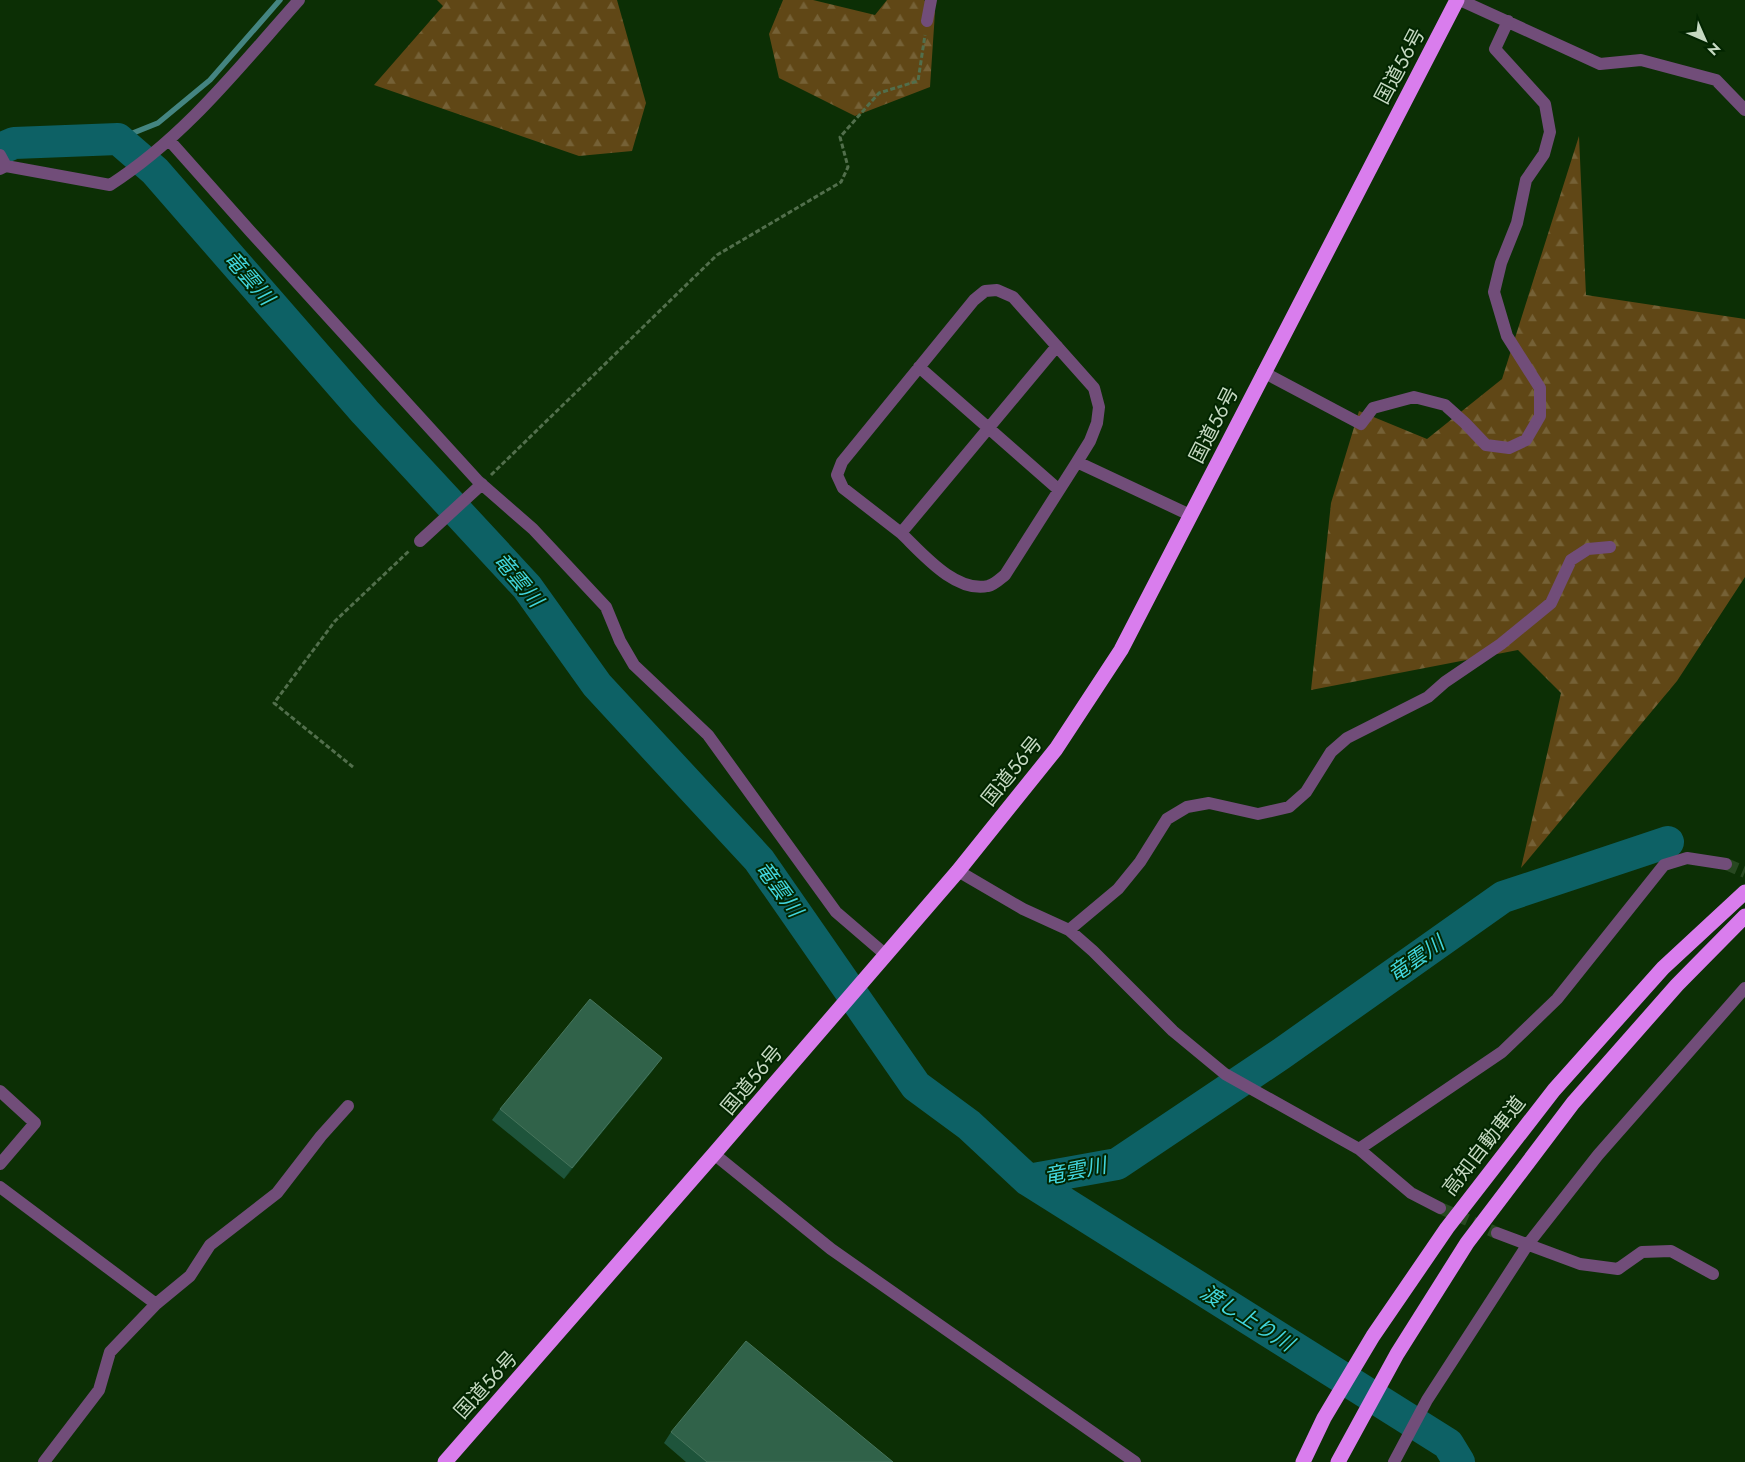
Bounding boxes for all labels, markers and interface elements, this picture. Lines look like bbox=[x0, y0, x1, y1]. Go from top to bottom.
north arrow bbox=[1680, 15, 1730, 65]
street label: 国道56号 bbox=[1368, 23, 1432, 109]
text: N bbox=[1703, 38, 1725, 60]
water label: 竜雲川 bbox=[217, 244, 282, 313]
street label: 国道56号 bbox=[1182, 382, 1246, 468]
water label: 竜雲川 bbox=[486, 546, 551, 615]
street label: 国道56号 bbox=[975, 730, 1049, 812]
water label: 竜雲川 bbox=[748, 855, 811, 925]
water label: 竜雲川 bbox=[1382, 927, 1452, 989]
street label: 国道56号 bbox=[714, 1039, 790, 1121]
street label: 高知自動車道 bbox=[1436, 1090, 1532, 1202]
water label: 竜雲川 bbox=[1041, 1150, 1111, 1192]
water label: 渡し上り川 bbox=[1195, 1277, 1301, 1360]
street label: 国道56号 bbox=[448, 1345, 524, 1425]

